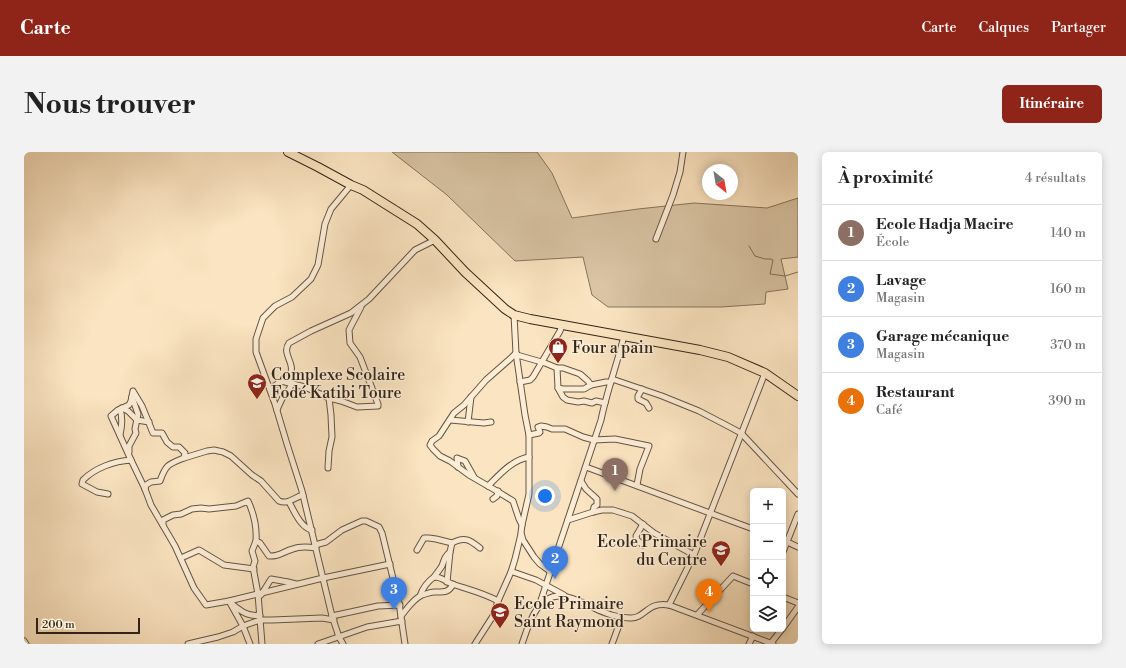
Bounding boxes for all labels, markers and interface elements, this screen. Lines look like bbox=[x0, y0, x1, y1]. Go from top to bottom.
text: Carte bbox=[20, 16, 71, 40]
text: Carte bbox=[921, 19, 956, 37]
text: Calques bbox=[978, 19, 1029, 37]
text: Partager bbox=[1051, 19, 1106, 37]
button: Itinéraire bbox=[1002, 85, 1102, 123]
text: Nous trouver bbox=[24, 87, 196, 122]
north arrow bbox=[702, 164, 738, 200]
text: À proximité bbox=[838, 167, 933, 189]
text: 4 résultats bbox=[1025, 170, 1086, 186]
text: Ecole Hadja Macire bbox=[876, 215, 1014, 234]
text: 1 bbox=[848, 225, 854, 241]
text: 140 m bbox=[1050, 225, 1086, 241]
text: École bbox=[876, 234, 909, 250]
text: Lavage bbox=[876, 271, 926, 290]
text: 2 bbox=[847, 281, 855, 297]
text: 160 m bbox=[1050, 281, 1086, 297]
text: Magasin bbox=[876, 290, 925, 306]
text: Garage mécanique bbox=[876, 327, 1009, 346]
shop icon: Four a pain bbox=[547, 336, 569, 364]
text: 3 bbox=[847, 337, 855, 353]
text: 370 m bbox=[1050, 337, 1086, 353]
place label: Four a pain bbox=[572, 338, 654, 358]
text: Magasin bbox=[876, 346, 925, 362]
place label: Complexe Scolaire Fodé Katibi Toure bbox=[271, 365, 405, 403]
school or university icon: Complexe Scolaire Fodé Katibi Toure bbox=[246, 372, 268, 400]
text: Restaurant bbox=[876, 383, 955, 402]
text: 4 bbox=[847, 393, 855, 409]
text: 390 m bbox=[1048, 393, 1086, 409]
text: Café bbox=[876, 402, 903, 418]
pin: 1 bbox=[602, 458, 628, 491]
your location bbox=[535, 486, 555, 506]
map controls bbox=[750, 488, 786, 632]
button: + bbox=[750, 488, 786, 524]
button: − bbox=[750, 524, 786, 560]
place label: Ecole Primaire du Centre bbox=[597, 532, 707, 570]
school or university icon: Ecole Primaire du Centre bbox=[710, 539, 732, 567]
pin: 2 bbox=[542, 546, 568, 579]
button: locate bbox=[750, 560, 786, 596]
pin: 3 bbox=[381, 577, 407, 610]
pin: 4 bbox=[696, 579, 722, 612]
place label: Ecole Primaire Saint Raymond bbox=[514, 594, 624, 632]
button: layers bbox=[750, 596, 786, 632]
school or university icon: Ecole Primaire Saint Raymond bbox=[489, 601, 511, 629]
scale bar bbox=[36, 616, 140, 635]
text: 200 m bbox=[42, 618, 75, 632]

